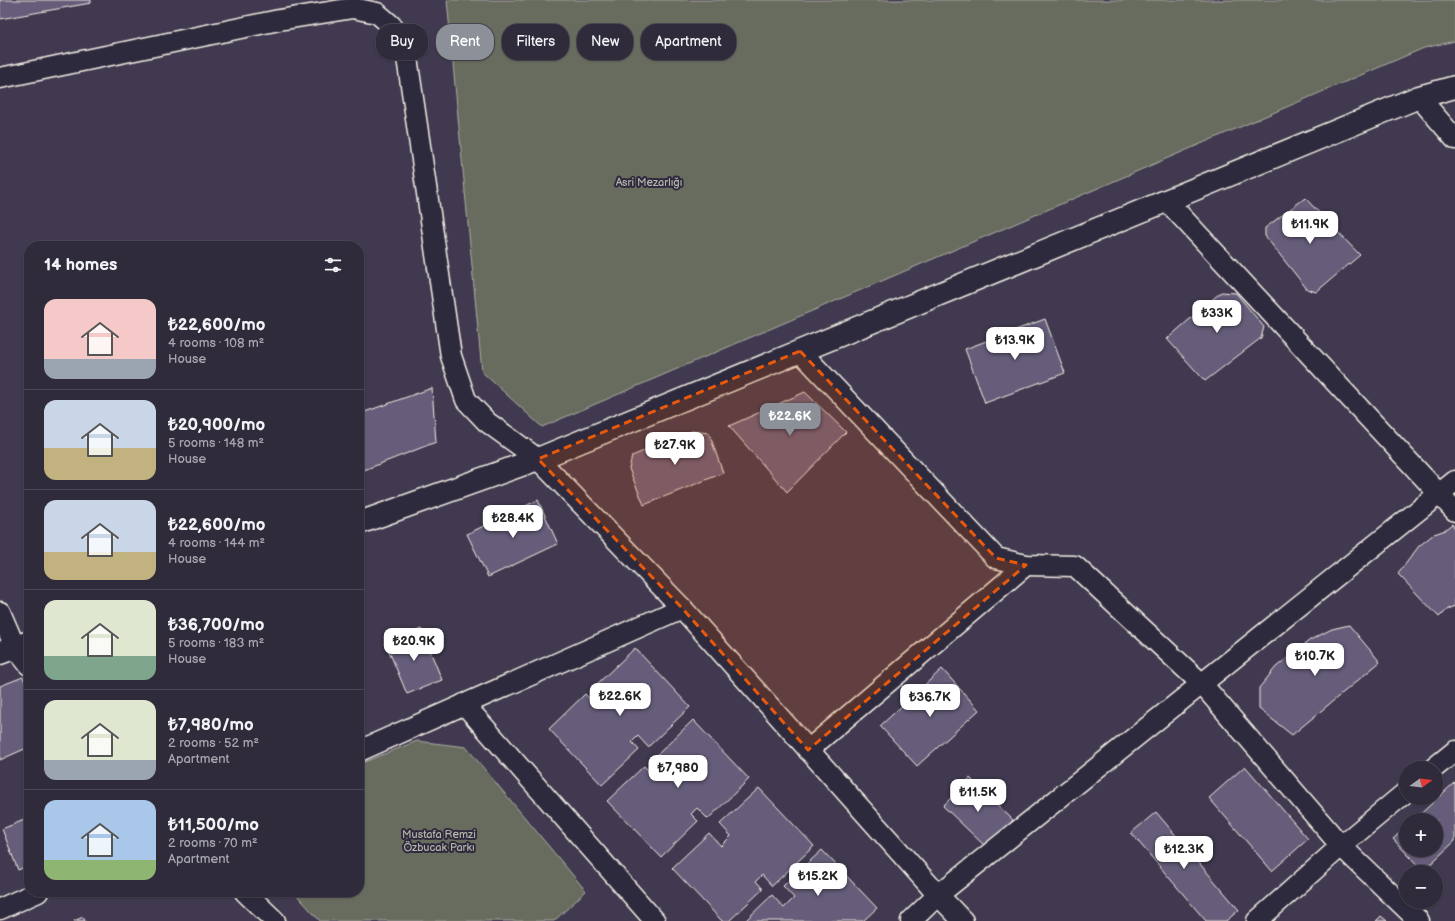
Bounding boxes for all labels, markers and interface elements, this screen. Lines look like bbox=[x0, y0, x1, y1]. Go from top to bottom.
chip: Buy bbox=[376, 24, 428, 60]
chip: Rent bbox=[436, 24, 494, 60]
chip: Filters bbox=[502, 24, 569, 60]
chip: New bbox=[577, 24, 633, 60]
chip: Apartment bbox=[641, 24, 736, 60]
park label: Asri Mezarlığı bbox=[616, 176, 682, 189]
pin: ₺11.9K bbox=[1277, 211, 1343, 245]
text: ₺11.9K bbox=[1291, 216, 1329, 232]
icon: filters bbox=[322, 254, 344, 276]
text: 14 homes bbox=[44, 255, 117, 275]
pin: ₺33K bbox=[1193, 300, 1241, 334]
text: ₺33K bbox=[1201, 305, 1233, 321]
icon: home bbox=[76, 315, 124, 363]
text: ₺22,600/mo bbox=[168, 315, 266, 335]
pin: ₺13.9K bbox=[982, 327, 1048, 361]
text: ₺13.9K bbox=[995, 332, 1035, 348]
text: 4 rooms · 108 m² bbox=[168, 335, 264, 351]
text: House bbox=[168, 351, 206, 367]
pin: ₺22.6K bbox=[757, 403, 823, 437]
text: ₺22.6K bbox=[769, 408, 811, 424]
text: ₺20,900/mo bbox=[168, 415, 265, 435]
icon: home bbox=[76, 416, 124, 464]
pin: ₺27.9K bbox=[642, 432, 708, 466]
text: 5 rooms · 148 m² bbox=[168, 435, 264, 451]
text: ₺27.9K bbox=[654, 437, 696, 453]
text: House bbox=[168, 451, 206, 467]
pin: ₺28.4K bbox=[480, 505, 546, 539]
text: ₺28.4K bbox=[492, 510, 534, 526]
text: ₺22,600/mo bbox=[168, 515, 266, 535]
icon: home bbox=[76, 516, 124, 564]
text: 4 rooms · 144 m² bbox=[168, 535, 265, 551]
text: House bbox=[168, 551, 206, 567]
text: ₺36,700/mo bbox=[168, 615, 264, 635]
icon: home bbox=[76, 616, 124, 664]
pin: ₺20.9K bbox=[381, 628, 447, 662]
text: ₺20.9K bbox=[393, 633, 435, 649]
text: 5 rooms · 183 m² bbox=[168, 635, 264, 651]
pin: ₺10.7K bbox=[1282, 643, 1348, 677]
text: ₺10.7K bbox=[1295, 648, 1335, 664]
text: House bbox=[168, 651, 206, 667]
pin: ₺22.6K bbox=[587, 683, 653, 717]
pin: ₺36.7K bbox=[897, 684, 963, 718]
text: ₺22.6K bbox=[599, 688, 641, 704]
text: ₺36.7K bbox=[909, 689, 951, 705]
text: ₺7,980/mo bbox=[168, 715, 254, 735]
icon: home bbox=[76, 716, 124, 764]
text: 2 rooms · 52 m² bbox=[168, 735, 259, 751]
text: Apartment bbox=[168, 751, 229, 767]
pin: ₺7,980 bbox=[645, 755, 711, 789]
text: ₺7,980 bbox=[657, 760, 699, 776]
north arrow bbox=[1399, 761, 1443, 805]
map controls bbox=[1399, 761, 1443, 909]
pin: ₺11.5K bbox=[945, 779, 1011, 813]
text: ₺11.5K bbox=[959, 784, 997, 800]
button: + bbox=[1399, 813, 1443, 857]
text: ₺11,500/mo bbox=[168, 815, 259, 835]
icon: home bbox=[76, 816, 124, 864]
park label: Mustafa Remzi Özbucak Parkı bbox=[402, 828, 476, 854]
text: 2 rooms · 70 m² bbox=[168, 835, 258, 851]
pin: ₺12.3K bbox=[1151, 836, 1217, 870]
text: ₺12.3K bbox=[1164, 841, 1204, 857]
text: Apartment bbox=[168, 851, 229, 867]
pin: ₺15.2K bbox=[785, 863, 851, 897]
button: − bbox=[1399, 865, 1443, 909]
text: ₺15.2K bbox=[798, 868, 838, 884]

